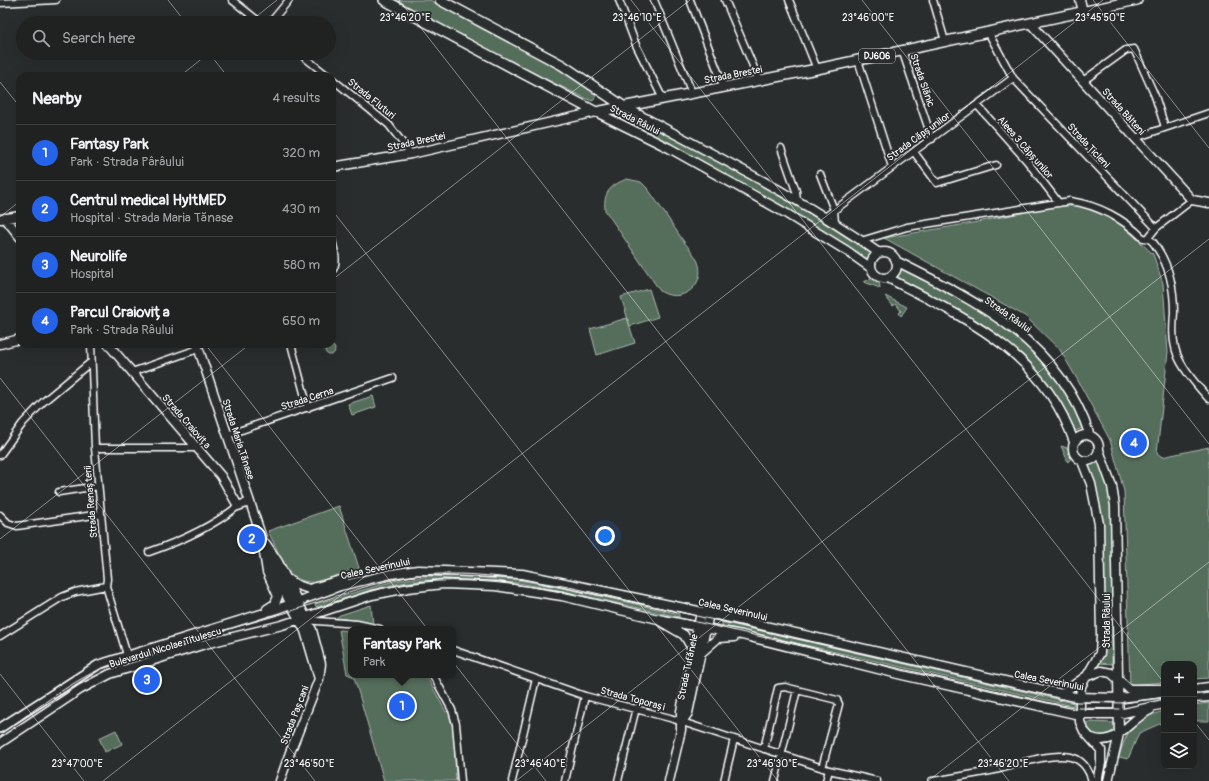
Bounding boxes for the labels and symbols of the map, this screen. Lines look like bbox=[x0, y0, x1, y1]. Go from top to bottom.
text: 23°46'20"E bbox=[380, 12, 430, 24]
text: 23°46'10"E bbox=[613, 12, 661, 24]
text: 23°46'00"E bbox=[842, 12, 894, 24]
text: 23°45'50"E bbox=[1075, 12, 1125, 24]
road number: DJ606 bbox=[859, 49, 895, 63]
street label: Strada Slănic bbox=[907, 52, 937, 109]
street label: Strada Brestei bbox=[703, 63, 763, 86]
street label: Strada Fluturi bbox=[345, 76, 398, 122]
street label: Strada Bâlteni bbox=[1099, 86, 1148, 138]
street label: Strada Râului bbox=[608, 102, 662, 138]
street label: Strada Căpșunilor bbox=[884, 109, 953, 164]
street label: Aleea 3 Căpșunilor bbox=[995, 114, 1056, 182]
street label: Strada Țicleni bbox=[1065, 121, 1112, 171]
street label: Strada Brestei bbox=[386, 130, 447, 154]
street label: Strada Râului bbox=[982, 294, 1033, 335]
street label: Strada Cerna bbox=[279, 385, 336, 413]
street label: Strada Craiovița bbox=[159, 392, 213, 452]
street label: Strada Maria Tănase bbox=[219, 397, 257, 481]
pin: 4 bbox=[1121, 428, 1147, 458]
street label: Strada Renașterii bbox=[82, 465, 100, 539]
pin: 2 bbox=[239, 524, 265, 554]
your location bbox=[595, 526, 615, 546]
street label: Calea Severinului bbox=[340, 556, 411, 582]
street label: Strada Râului bbox=[1101, 594, 1113, 648]
street label: Calea Severinului bbox=[697, 596, 769, 624]
street label: Bulevardul Nicolae Titulescu bbox=[108, 625, 223, 671]
street label: Strada Tufănele bbox=[675, 633, 701, 701]
pin: 3 bbox=[134, 665, 160, 695]
street label: Calea Severinului bbox=[1013, 668, 1085, 694]
street label: Strada Pașcani bbox=[278, 684, 312, 747]
street label: Strada Toporași bbox=[599, 685, 667, 713]
pin: 1 bbox=[389, 691, 415, 721]
text: 23°47'00"E bbox=[51, 758, 103, 770]
text: 23°46'50"E bbox=[284, 758, 334, 770]
text: 23°46'40"E bbox=[515, 758, 565, 770]
text: 23°46'30"E bbox=[747, 758, 797, 770]
text: 23°46'20"E bbox=[978, 758, 1028, 770]

